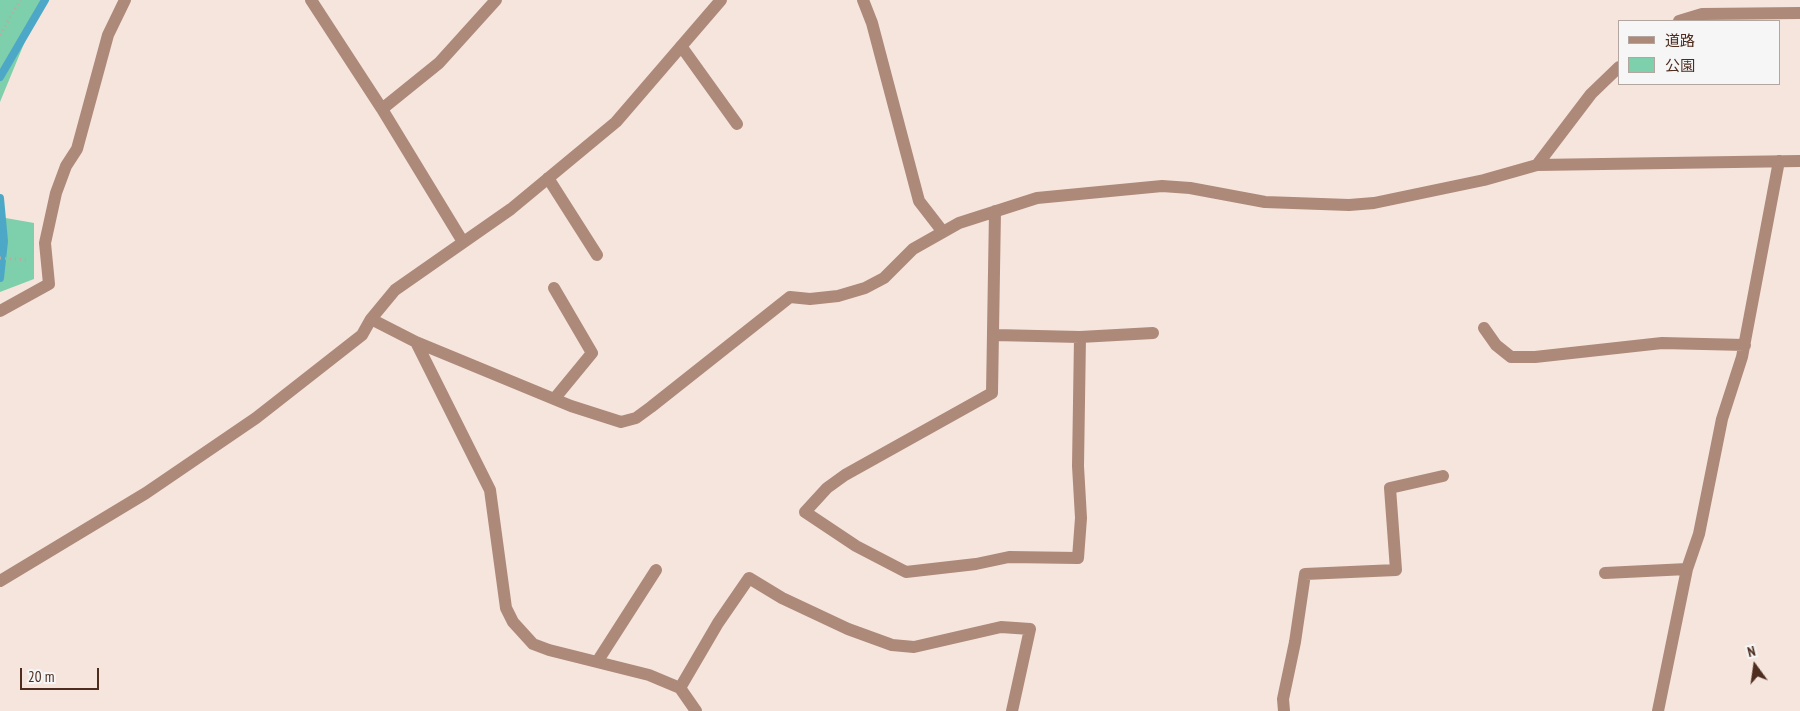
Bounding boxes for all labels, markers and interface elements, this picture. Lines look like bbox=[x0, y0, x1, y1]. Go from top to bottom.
legend bbox=[1618, 20, 1780, 85]
text: 道路 bbox=[1665, 31, 1695, 50]
text: 公園 bbox=[1665, 56, 1695, 75]
north arrow bbox=[1730, 641, 1780, 691]
text: N bbox=[1746, 642, 1757, 661]
scale bar bbox=[22, 658, 101, 690]
text: 20 m bbox=[28, 667, 54, 686]

